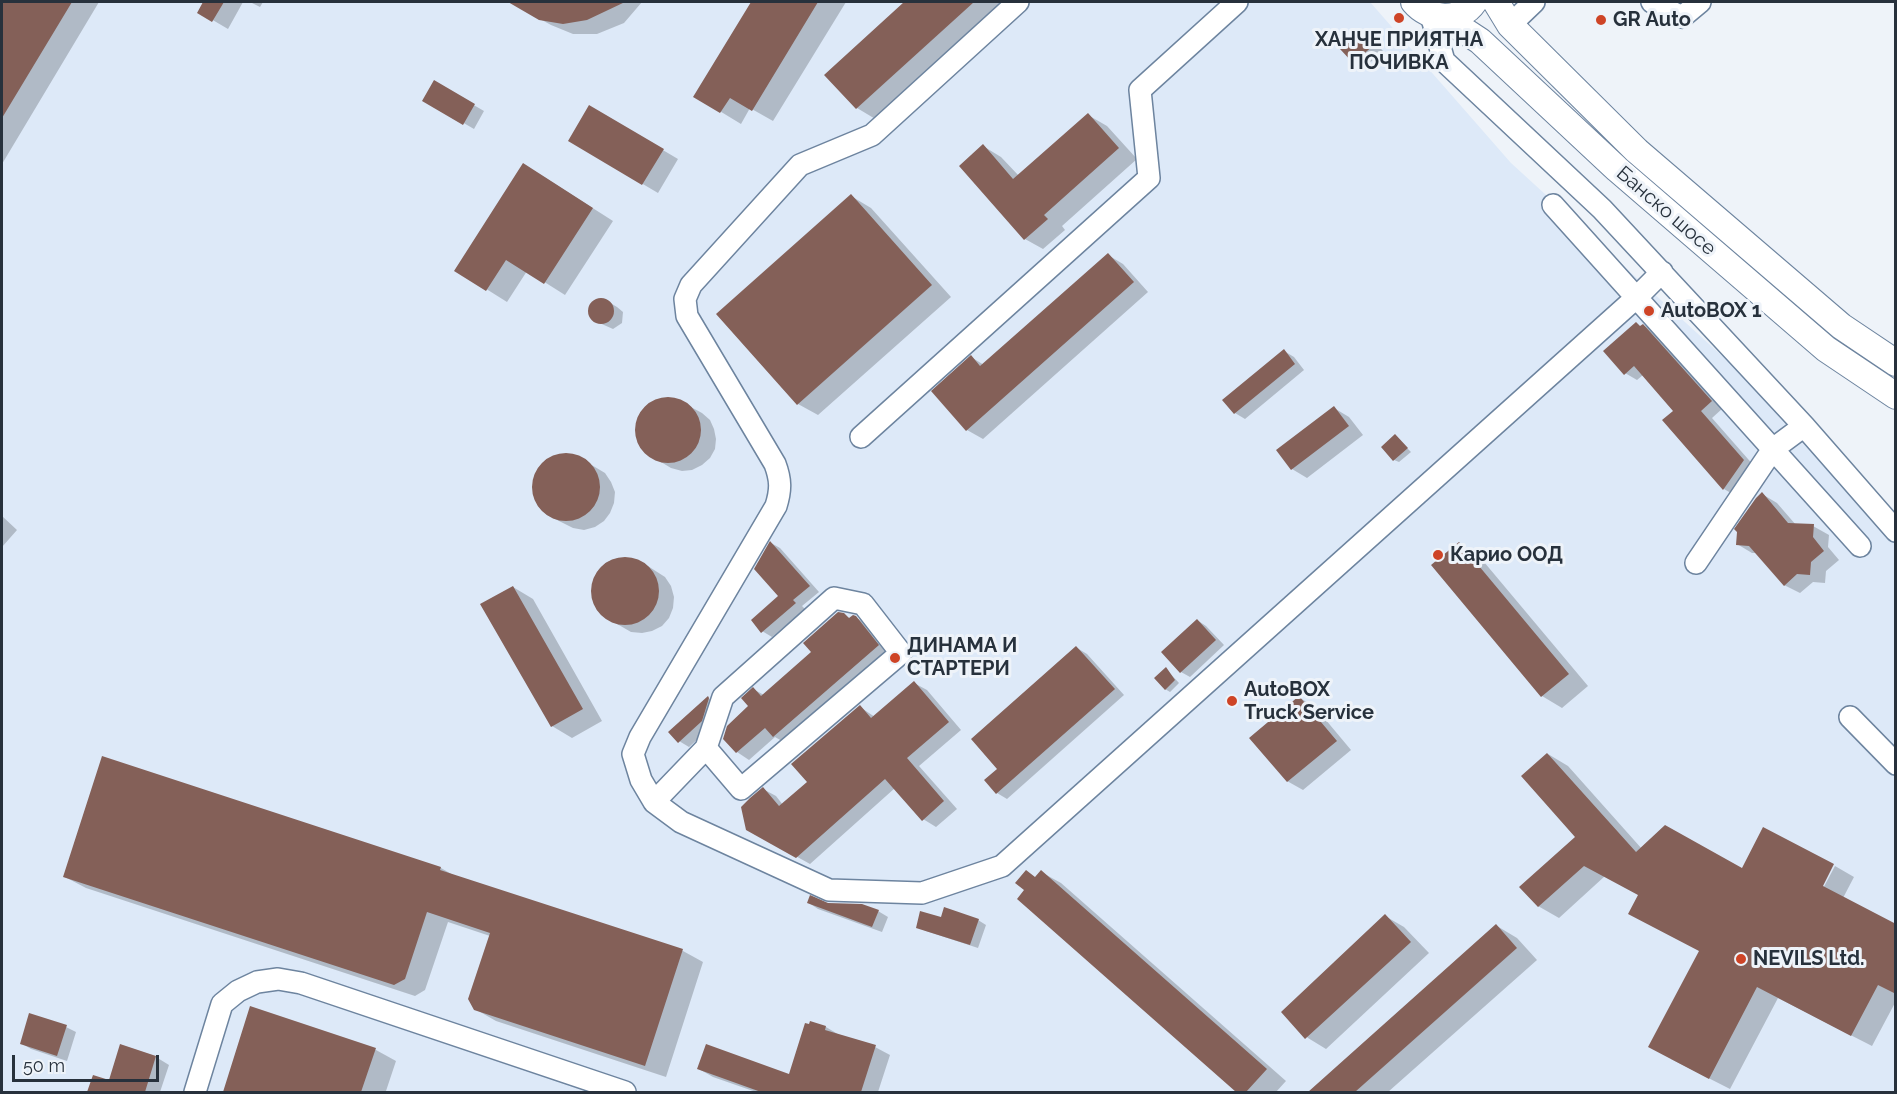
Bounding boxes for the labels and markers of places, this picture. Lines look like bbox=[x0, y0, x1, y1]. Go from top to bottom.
place label: GR Auto bbox=[1613, 8, 1691, 32]
marker: ХАНЧЕ ПРИЯТНА ПОЧИВКА bbox=[1392, 11, 1406, 25]
marker: GR Auto bbox=[1594, 13, 1608, 27]
place label: ХАНЧЕ ПРИЯТНА ПОЧИВКА bbox=[1315, 28, 1483, 75]
place label: AutoBOX 1 bbox=[1661, 299, 1762, 323]
marker: AutoBOX 1 bbox=[1642, 304, 1656, 318]
place label: Карио ООД bbox=[1450, 543, 1563, 567]
marker: Карио ООД bbox=[1431, 548, 1445, 562]
place label: ДИНАМА И СТАРТЕРИ bbox=[907, 634, 1017, 681]
marker: ДИНАМА И СТАРТЕРИ bbox=[888, 651, 902, 665]
place label: AutoBOX Truck Service bbox=[1244, 678, 1374, 725]
marker: AutoBOX Truck Service bbox=[1225, 694, 1239, 708]
place label: NEVILS Ltd. bbox=[1753, 947, 1865, 971]
marker: NEVILS Ltd. bbox=[1734, 952, 1748, 966]

